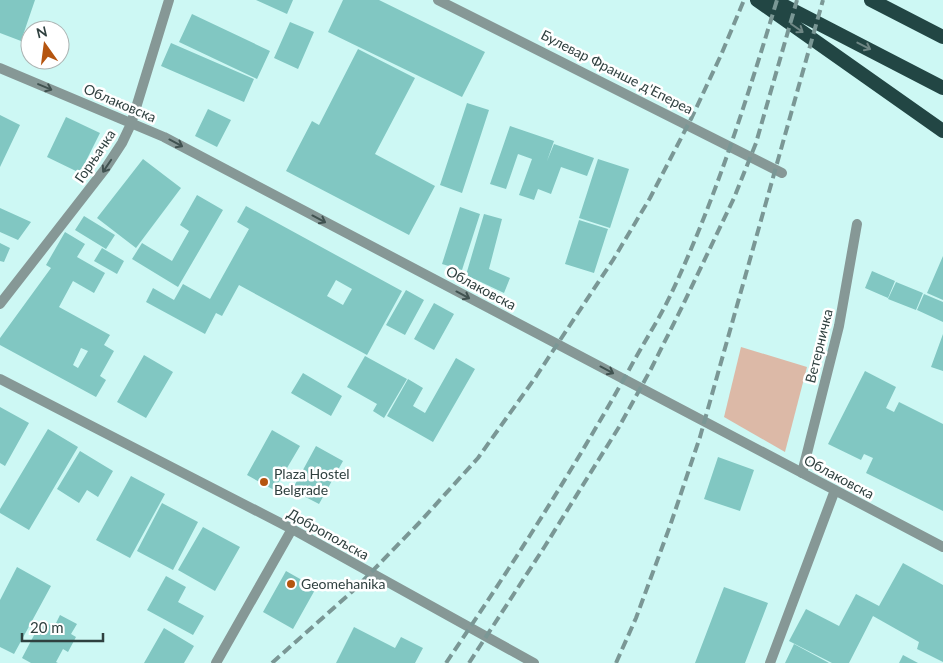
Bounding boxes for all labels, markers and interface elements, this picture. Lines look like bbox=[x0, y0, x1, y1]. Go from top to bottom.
north arrow bbox=[20, 20, 70, 70]
text: N bbox=[34, 22, 49, 41]
one-way arrow bbox=[790, 23, 804, 33]
street label: Булевар Франше д'Епереа bbox=[538, 26, 696, 117]
one-way arrow bbox=[856, 41, 871, 51]
street label: Облаковска bbox=[81, 80, 159, 125]
one-way arrow bbox=[37, 82, 52, 92]
street label: Горњачка bbox=[71, 126, 119, 186]
one-way arrow bbox=[168, 138, 183, 148]
one-way arrow bbox=[102, 159, 112, 173]
one-way arrow bbox=[312, 214, 327, 224]
street label: Облаковска bbox=[443, 262, 519, 313]
one-way arrow bbox=[455, 290, 470, 300]
street label: Ветерничка bbox=[801, 307, 836, 385]
one-way arrow bbox=[599, 366, 614, 375]
street label: Облаковска bbox=[801, 451, 877, 502]
place label: Plaza Hostel Belgrade bbox=[274, 465, 350, 498]
marker: Plaza Hostel Belgrade bbox=[258, 476, 270, 488]
street label: Добропољска bbox=[284, 504, 372, 563]
place label: Geomehanika bbox=[301, 575, 385, 592]
marker: Geomehanika bbox=[285, 578, 297, 590]
scale bar bbox=[22, 610, 104, 642]
text: 20 m bbox=[30, 618, 64, 636]

